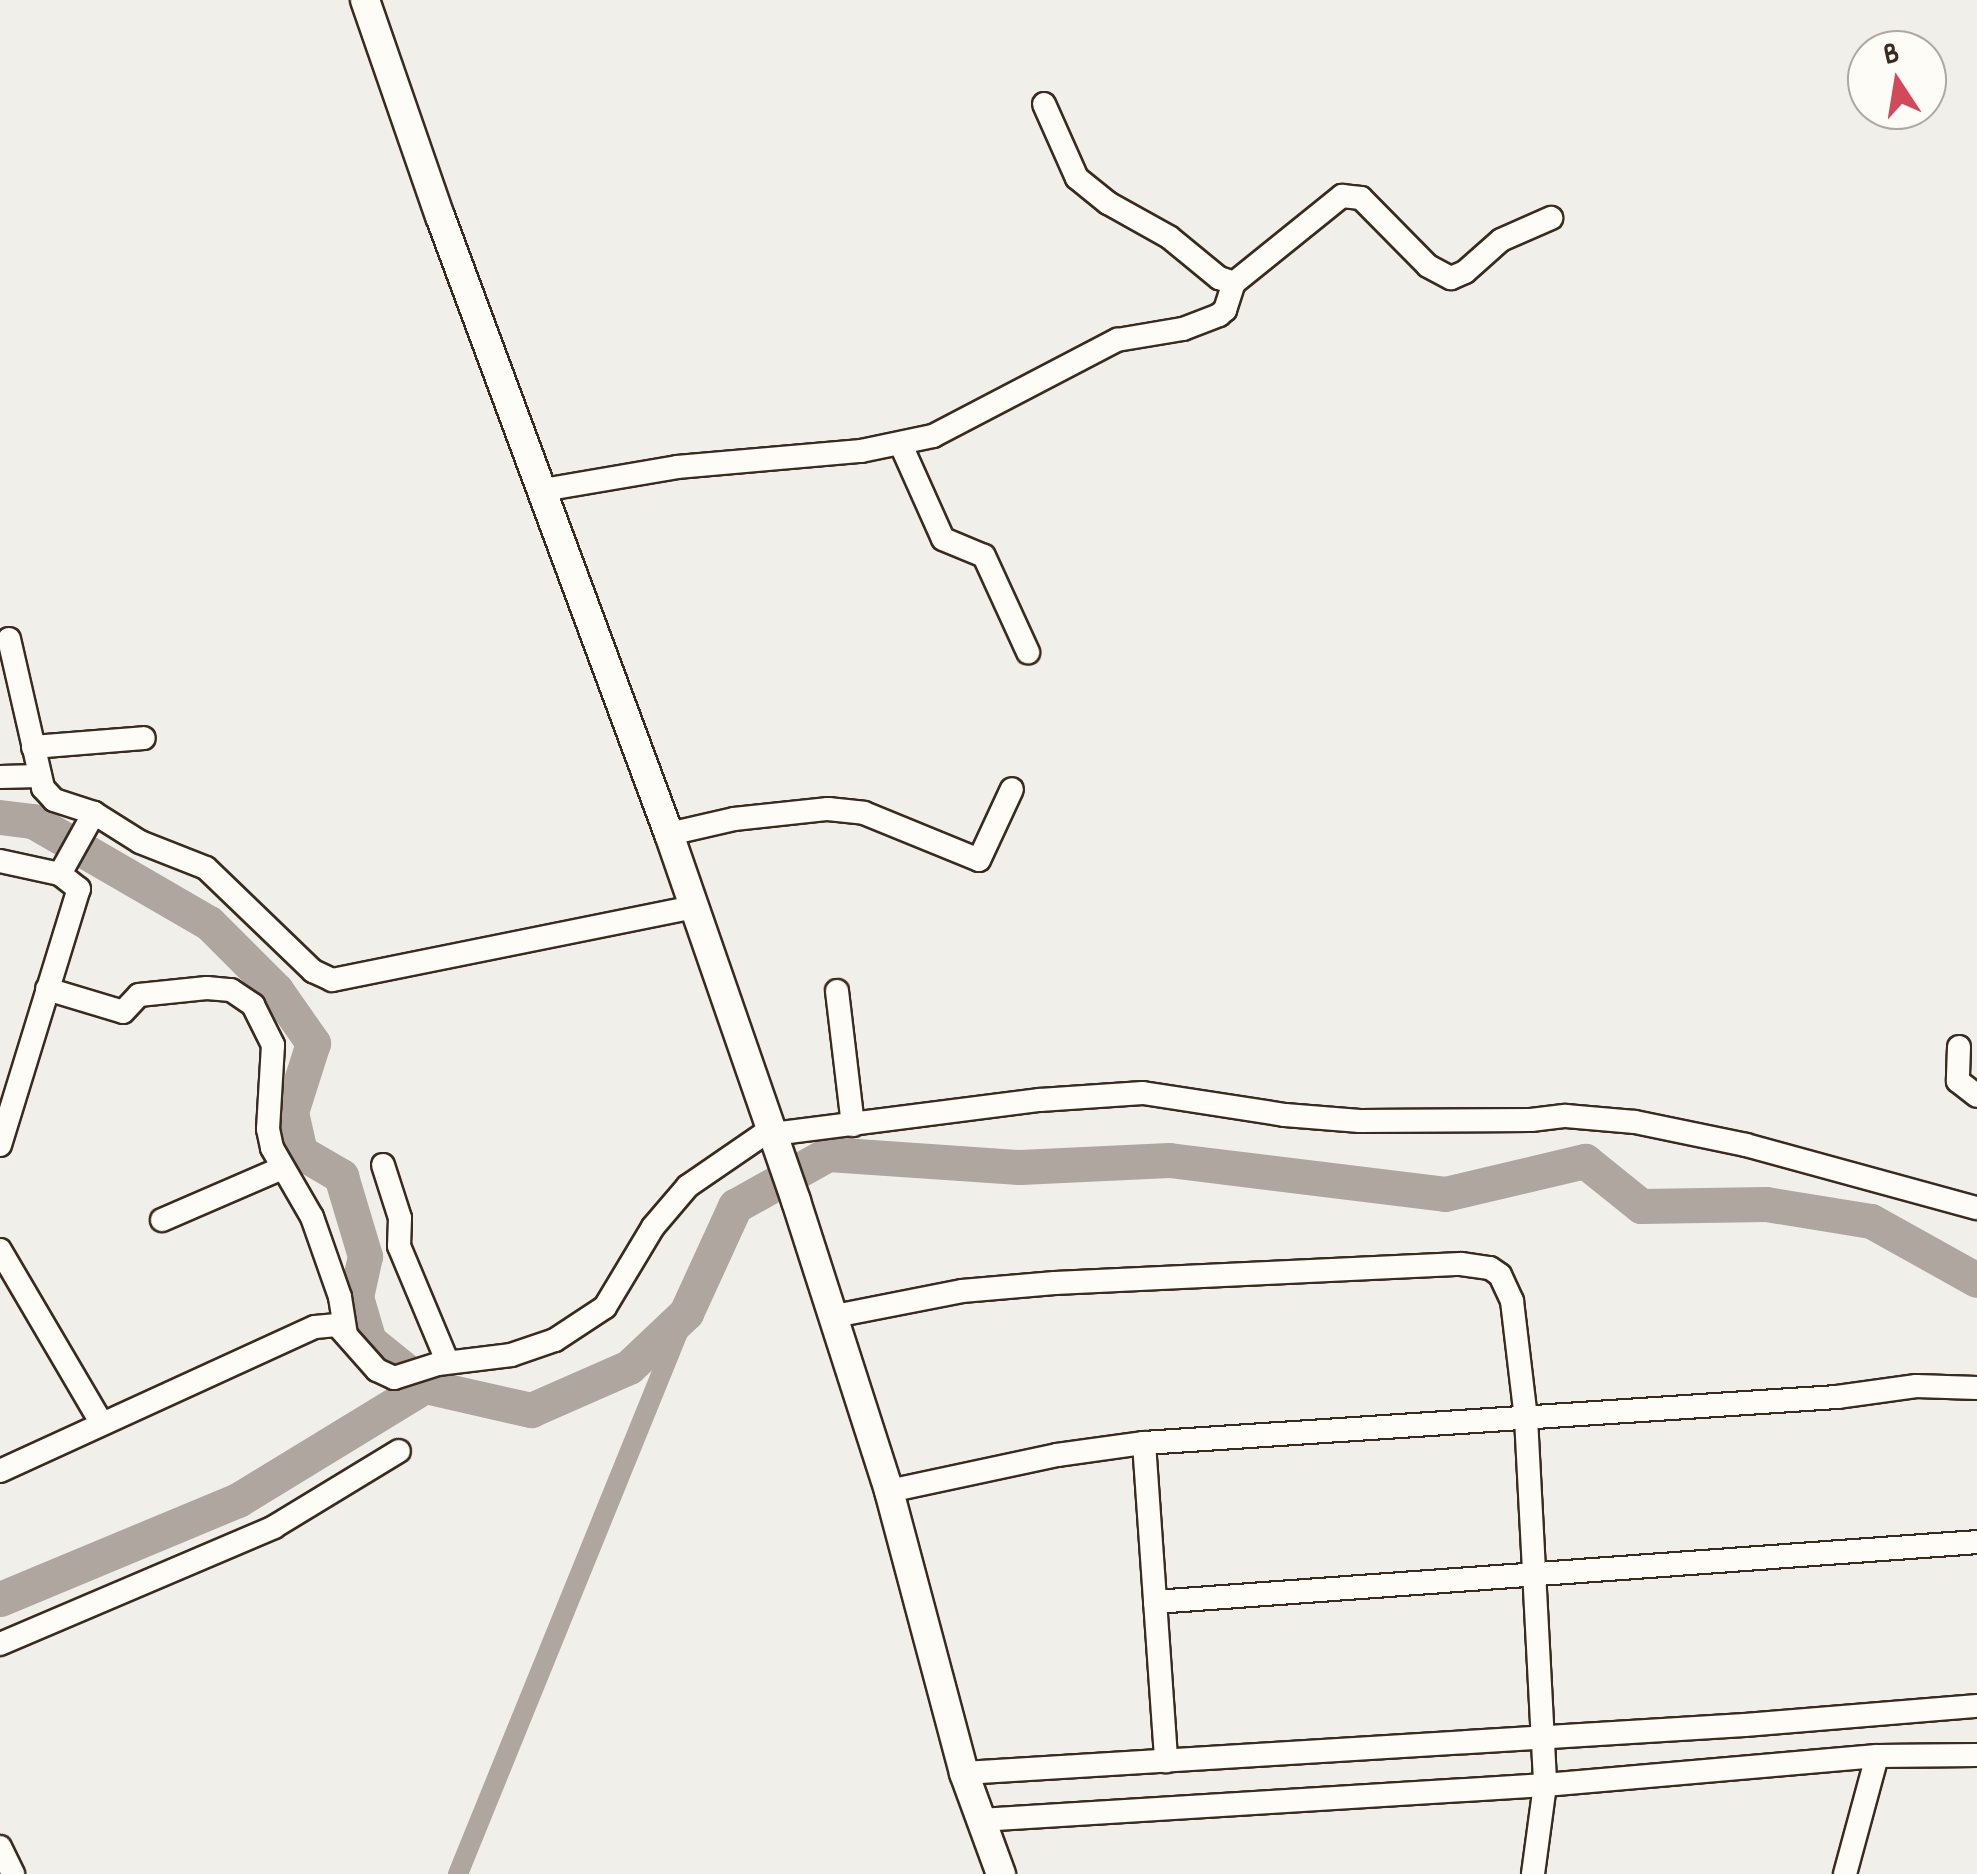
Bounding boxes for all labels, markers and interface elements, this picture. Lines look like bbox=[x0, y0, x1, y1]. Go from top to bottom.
north arrow bbox=[1847, 30, 1947, 130]
text: B bbox=[1880, 33, 1902, 73]

